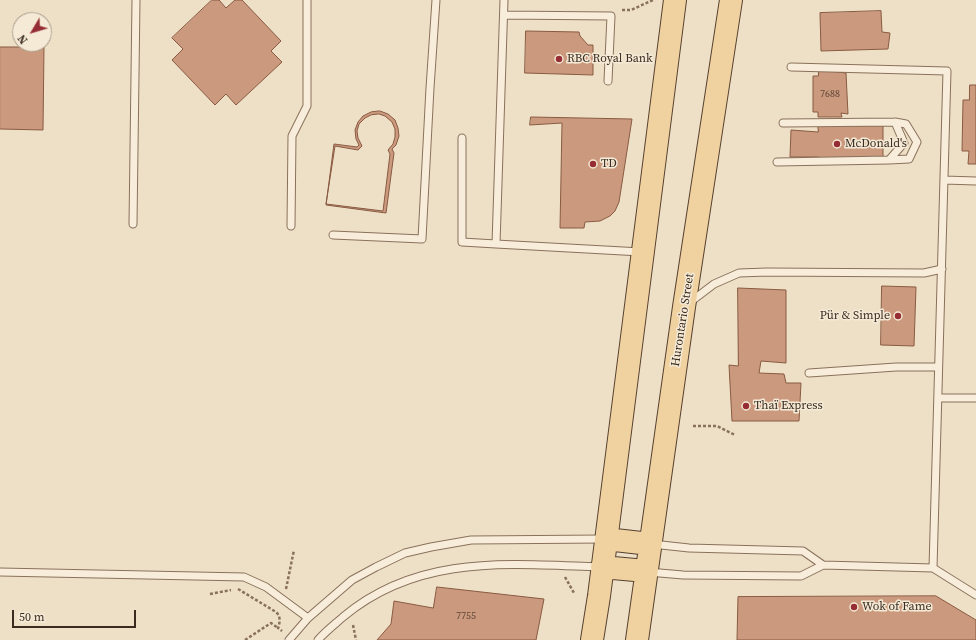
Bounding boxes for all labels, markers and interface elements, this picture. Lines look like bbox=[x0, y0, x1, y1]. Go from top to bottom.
north arrow bbox=[12, 12, 52, 52]
text: N bbox=[15, 31, 31, 47]
place label: RBC Royal Bank bbox=[567, 52, 653, 66]
marker: RBC Royal Bank bbox=[554, 54, 564, 64]
house number: 7688 bbox=[820, 88, 840, 100]
place label: McDonald's bbox=[845, 137, 907, 151]
marker: McDonald's bbox=[832, 139, 842, 149]
place label: TD bbox=[601, 157, 617, 171]
marker: TD bbox=[588, 159, 598, 169]
street label: Hurontario Street bbox=[669, 272, 697, 368]
place label: Pür & Simple bbox=[820, 309, 890, 323]
marker: Pür & Simple bbox=[893, 311, 903, 321]
place label: Thaï Express bbox=[754, 399, 823, 413]
marker: Thaï Express bbox=[741, 401, 751, 411]
place label: Wok of Fame bbox=[862, 600, 932, 614]
scale bar bbox=[14, 602, 138, 628]
marker: Wok of Fame bbox=[849, 602, 859, 612]
text: 50 m bbox=[19, 609, 45, 625]
house number: 7755 bbox=[456, 610, 476, 622]

